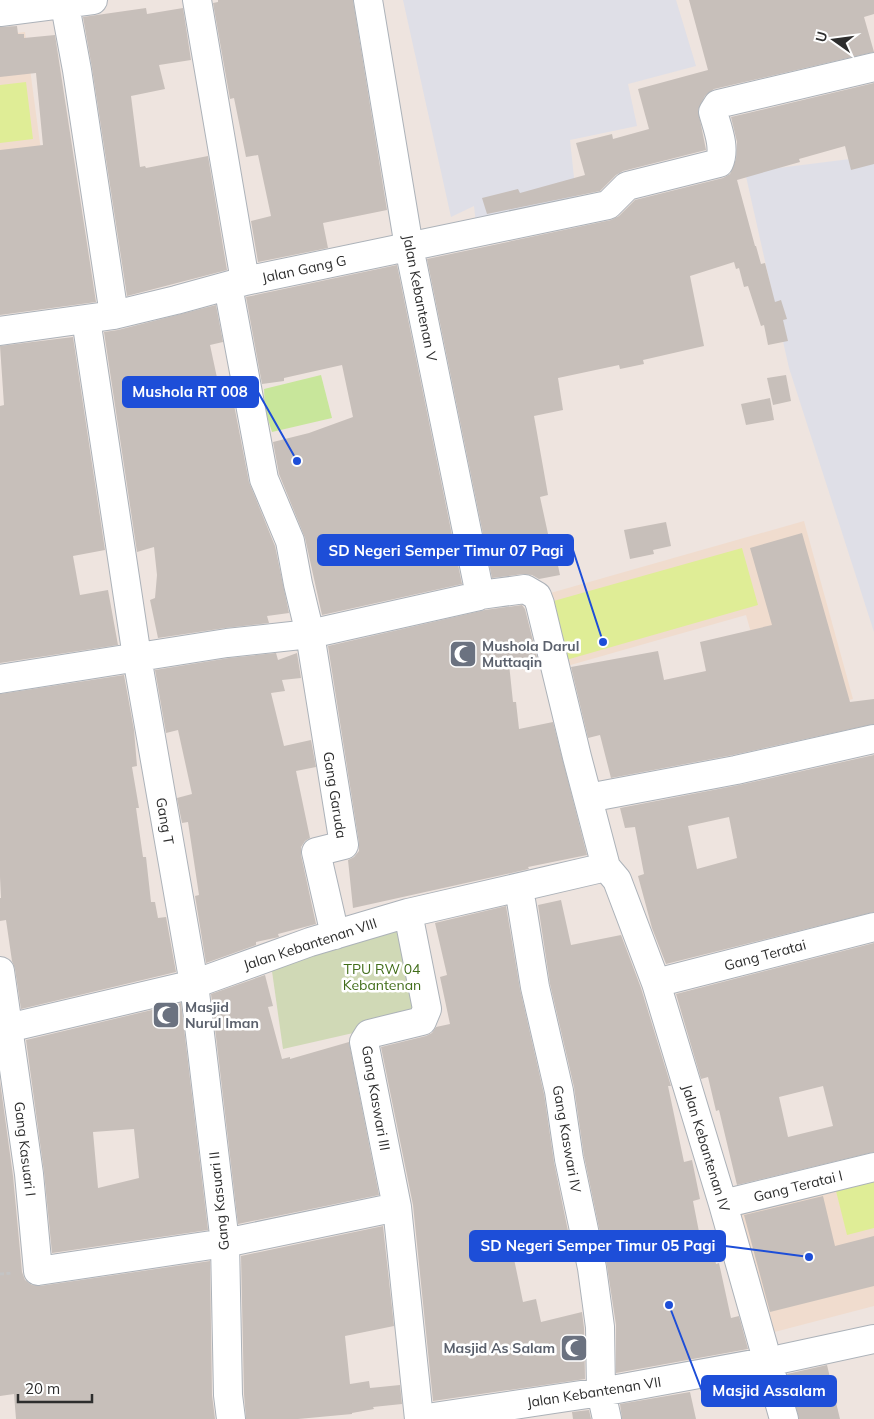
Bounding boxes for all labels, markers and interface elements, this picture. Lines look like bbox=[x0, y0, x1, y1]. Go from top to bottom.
north arrow bbox=[809, 15, 859, 65]
text: U bbox=[811, 30, 831, 44]
street label: Jalan Kebantenan V bbox=[399, 233, 441, 363]
street label: Jalan Gang G bbox=[260, 251, 348, 287]
callout: Mushola RT 008 bbox=[123, 377, 258, 407]
text: Mushola RT 008 bbox=[132, 382, 248, 401]
callout: SD Negeri Semper Timur 07 Pagi bbox=[318, 535, 573, 565]
text: SD Negeri Semper Timur 07 Pagi bbox=[328, 541, 564, 560]
place label: Mushola Darul Muttaqin bbox=[482, 637, 579, 671]
mosque icon: Mushola Darul Muttaqin bbox=[448, 639, 478, 669]
street label: Gang Garuda bbox=[319, 750, 351, 840]
street label: Gang T bbox=[152, 796, 178, 846]
street label: Jalan Kebantenan VIII bbox=[241, 914, 379, 974]
street label: Gang Teratai bbox=[722, 935, 808, 975]
park label: TPU RW 04 Kebantenan bbox=[343, 960, 421, 994]
place label: Masjid Nurul Iman bbox=[185, 998, 259, 1032]
mosque icon: Masjid Nurul Iman bbox=[151, 1000, 181, 1030]
street label: Gang Kaswari III bbox=[358, 1044, 394, 1152]
street label: Jalan Kebantenan IV bbox=[678, 1082, 734, 1214]
street label: Gang Kaswari IV bbox=[549, 1084, 585, 1194]
street label: Gang Kasuari I bbox=[10, 1101, 40, 1197]
street label: Gang Kasuari II bbox=[205, 1151, 233, 1251]
street label: Gang Teratai I bbox=[752, 1166, 844, 1206]
callout: SD Negeri Semper Timur 05 Pagi bbox=[470, 1231, 725, 1261]
text: SD Negeri Semper Timur 05 Pagi bbox=[480, 1236, 716, 1255]
mosque icon: Masjid As Salam bbox=[559, 1333, 589, 1363]
place label: Masjid As Salam bbox=[443, 1339, 555, 1357]
scale bar bbox=[18, 1372, 91, 1404]
street label: Jalan Kebantenan VII bbox=[525, 1372, 663, 1412]
callout: Masjid Assalam bbox=[702, 1376, 836, 1406]
text: 20 m bbox=[25, 1379, 60, 1398]
text: Masjid Assalam bbox=[712, 1381, 826, 1400]

